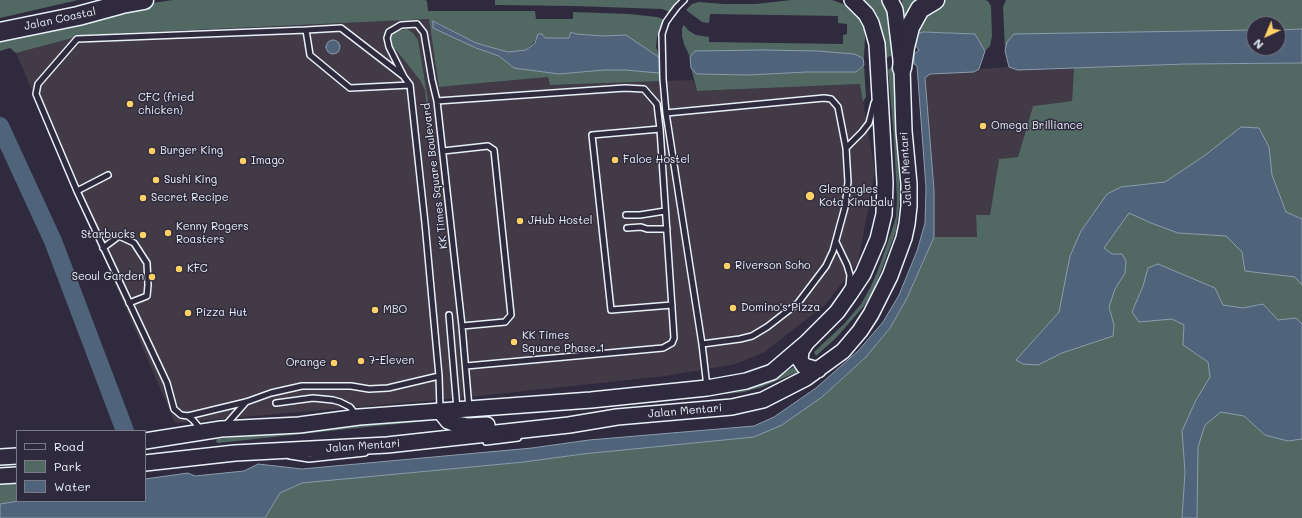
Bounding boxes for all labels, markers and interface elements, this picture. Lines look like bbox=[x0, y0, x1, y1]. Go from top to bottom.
street label: Jalan Coastal bbox=[23, 5, 97, 33]
north arrow bbox=[1246, 16, 1286, 56]
text: N bbox=[1250, 36, 1266, 53]
place label: CFC (fried chicken) bbox=[138, 91, 194, 117]
marker: CFC (fried chicken) bbox=[125, 99, 135, 109]
street label: KK Times Square Boulevard bbox=[419, 102, 451, 250]
place label: Omega Brilliance bbox=[991, 119, 1083, 133]
marker: Omega Brilliance bbox=[978, 121, 988, 131]
street label: Jalan Mentari bbox=[897, 132, 915, 206]
place label: Burger King bbox=[160, 144, 223, 158]
marker: Burger King bbox=[147, 146, 157, 156]
place label: Faloe Hostel bbox=[623, 153, 690, 167]
place label: Imago bbox=[251, 154, 284, 168]
marker: Faloe Hostel bbox=[610, 155, 620, 165]
marker: Imago bbox=[238, 156, 248, 166]
place label: Sushi King bbox=[164, 173, 217, 187]
marker: Sushi King bbox=[151, 175, 161, 185]
place label: Gleneagles Kota Kinabalu bbox=[819, 183, 893, 209]
marker: Gleneagles Kota Kinabalu bbox=[804, 190, 816, 202]
place label: Secret Recipe bbox=[151, 191, 228, 205]
marker: Secret Recipe bbox=[138, 193, 148, 203]
place label: JHub Hostel bbox=[528, 214, 593, 228]
marker: JHub Hostel bbox=[515, 216, 525, 226]
place label: Kenny Rogers Roasters bbox=[176, 220, 249, 246]
place label: Starbucks bbox=[81, 228, 135, 242]
marker: Kenny Rogers Roasters bbox=[163, 228, 173, 238]
marker: Starbucks bbox=[138, 230, 148, 240]
place label: Riverson Soho bbox=[735, 259, 810, 273]
marker: Riverson Soho bbox=[722, 261, 732, 271]
place label: KFC bbox=[187, 262, 208, 276]
marker: KFC bbox=[174, 264, 184, 274]
place label: Seoul Garden bbox=[72, 270, 144, 284]
marker: Seoul Garden bbox=[147, 272, 157, 282]
place label: Domino's Pizza bbox=[741, 301, 820, 315]
place label: MBO bbox=[383, 303, 407, 317]
marker: Domino's Pizza bbox=[728, 303, 738, 313]
marker: MBO bbox=[370, 305, 380, 315]
place label: Pizza Hut bbox=[196, 306, 247, 320]
marker: Pizza Hut bbox=[183, 308, 193, 318]
place label: KK Times Square Phase 1 bbox=[522, 329, 604, 355]
marker: KK Times Square Phase 1 bbox=[509, 337, 519, 347]
place label: 7-Eleven bbox=[369, 354, 414, 368]
place label: Orange bbox=[286, 356, 326, 370]
marker: 7-Eleven bbox=[356, 356, 366, 366]
marker: Orange bbox=[329, 358, 339, 368]
street label: Jalan Mentari bbox=[647, 401, 723, 421]
legend bbox=[16, 430, 146, 502]
street label: Jalan Mentari bbox=[325, 437, 401, 455]
text: Road bbox=[54, 438, 84, 454]
text: Park bbox=[54, 458, 81, 474]
text: Water bbox=[54, 478, 91, 494]

